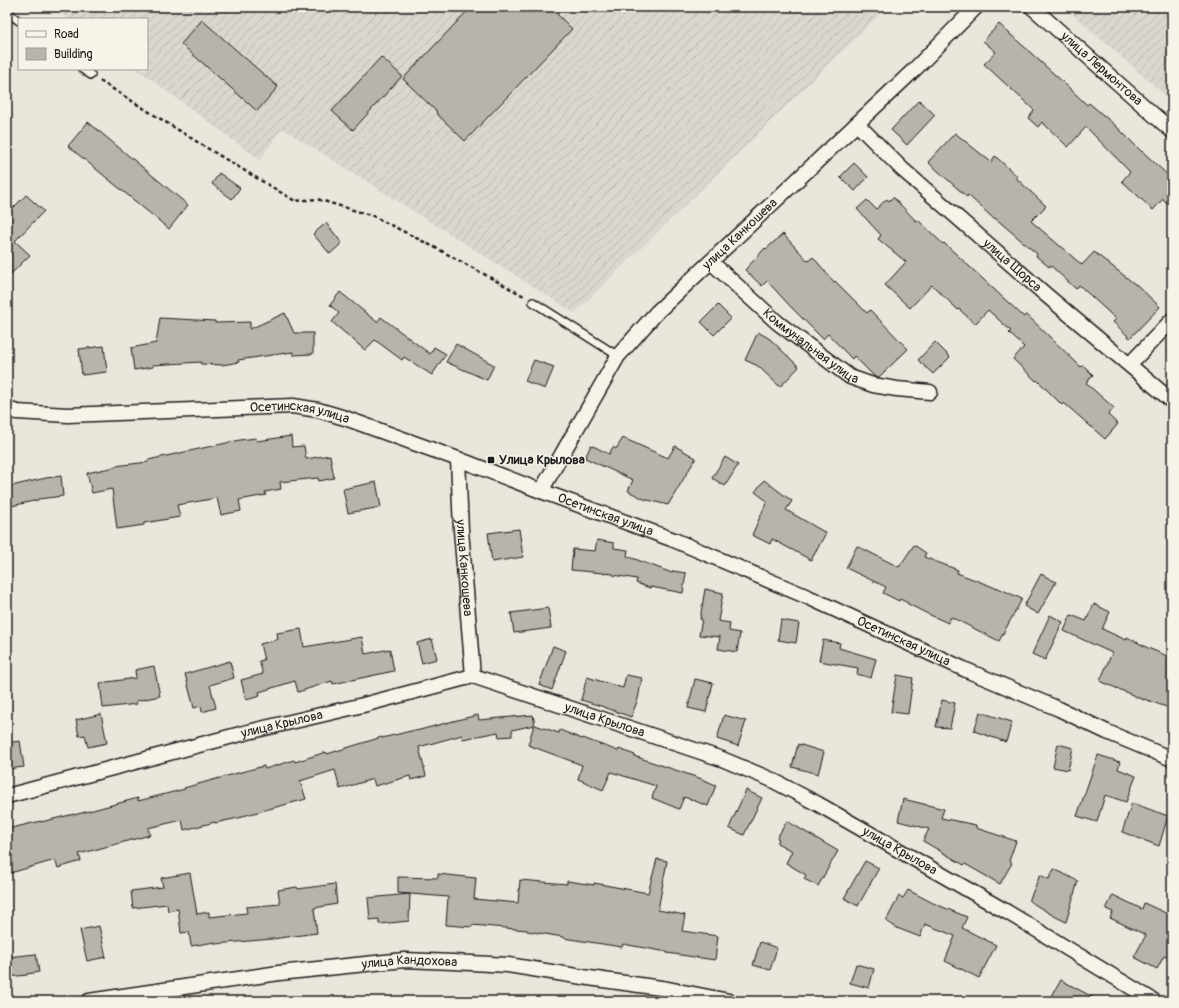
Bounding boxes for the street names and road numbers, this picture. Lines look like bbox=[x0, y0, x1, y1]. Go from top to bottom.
street label: улица Лермонтова bbox=[1057, 28, 1146, 109]
street label: улица Канкошева bbox=[698, 195, 781, 274]
street label: улица Щорса bbox=[979, 235, 1045, 295]
street label: Коммунальная улица bbox=[759, 305, 861, 387]
street label: Осетинская улица bbox=[250, 398, 352, 427]
street label: Осетинская улица bbox=[555, 490, 655, 540]
street label: улица Канкошева bbox=[453, 518, 476, 617]
street label: Осетинская улица bbox=[854, 613, 953, 670]
street label: улица Крылова bbox=[562, 699, 647, 741]
street label: улица Крылова bbox=[238, 707, 324, 742]
street label: улица Крылова bbox=[859, 823, 940, 878]
street label: улица Кандохова bbox=[360, 952, 458, 972]

